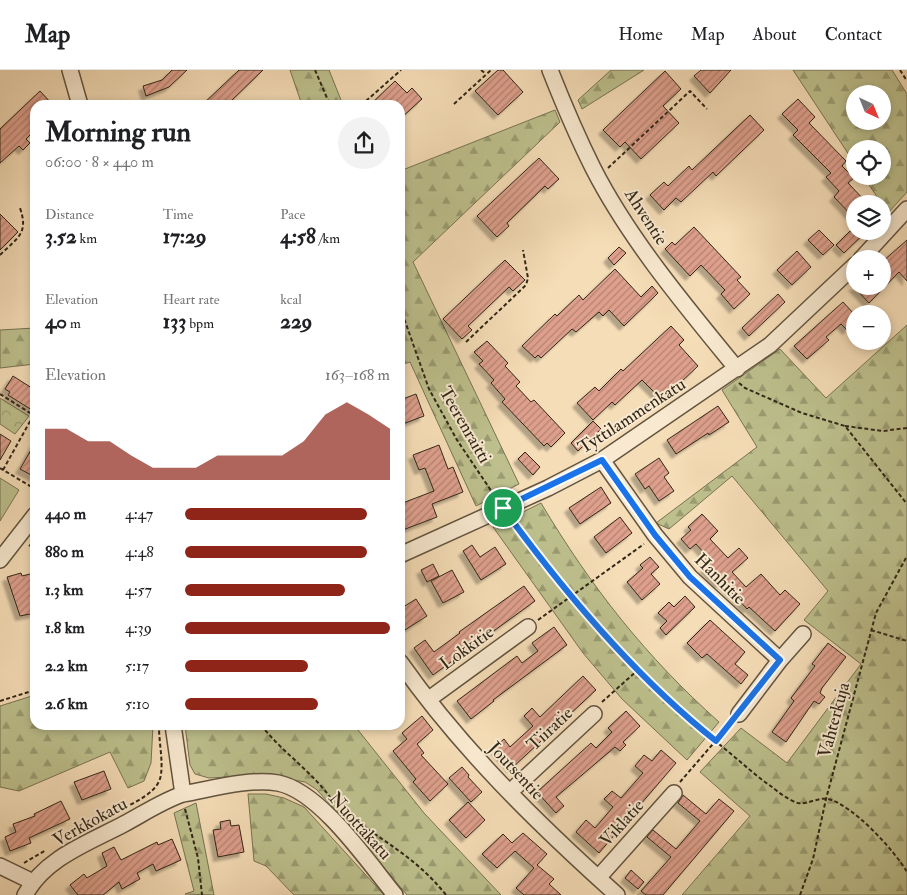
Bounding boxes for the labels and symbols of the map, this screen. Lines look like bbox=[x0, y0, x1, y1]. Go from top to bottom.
north arrow bbox=[846, 85, 891, 130]
street label: Ahventie bbox=[619, 183, 673, 250]
street label: Tyttilammenkatu bbox=[574, 373, 690, 459]
street label: Teerenraitti bbox=[434, 383, 496, 468]
pin bbox=[482, 487, 524, 529]
street label: Hanhitie bbox=[689, 548, 751, 610]
street label: Lokkitie bbox=[435, 620, 499, 675]
street label: Vahterkuja bbox=[813, 679, 855, 760]
street label: Tiiratie bbox=[522, 702, 578, 756]
street label: Joutsentie bbox=[482, 736, 549, 805]
street label: Nuottakatu bbox=[323, 787, 397, 865]
street label: Verkkokatu bbox=[49, 792, 131, 852]
street label: Viklatie bbox=[595, 794, 650, 852]

